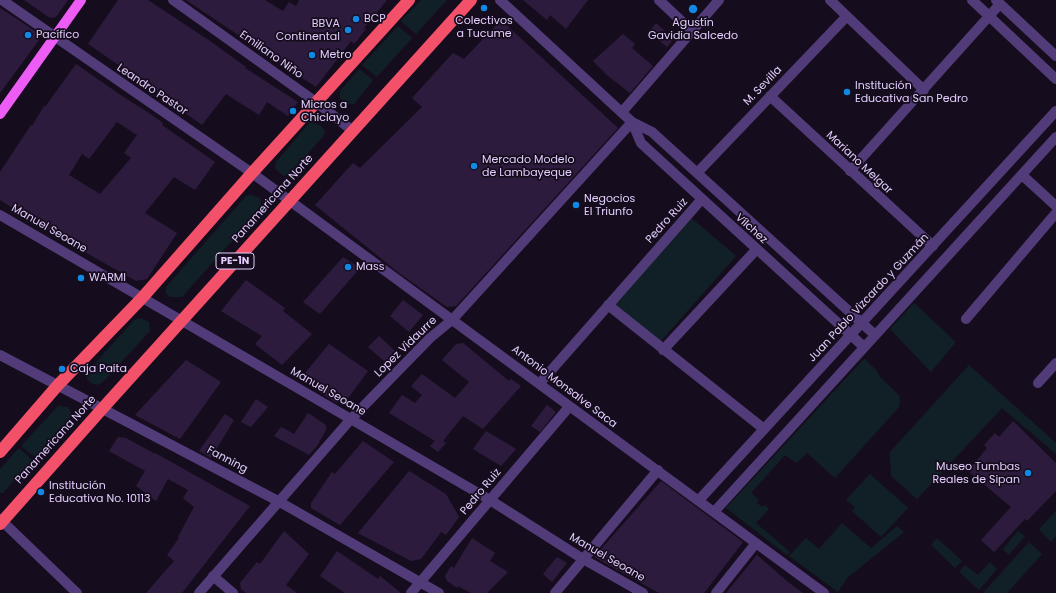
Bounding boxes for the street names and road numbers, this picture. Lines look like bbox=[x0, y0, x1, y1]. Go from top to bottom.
street label: Emiliano Niño bbox=[237, 28, 305, 82]
street label: Leandro Pastor bbox=[114, 62, 190, 118]
street label: M. Sevilla bbox=[741, 64, 785, 108]
street label: Mariano Melgar bbox=[823, 129, 895, 197]
street label: Panamericana Norte bbox=[230, 152, 316, 246]
street label: Pedro Ruiz bbox=[643, 196, 691, 246]
street label: Manuel Seoane bbox=[9, 202, 89, 256]
street label: Vílchez bbox=[732, 211, 770, 247]
street label: Juan Pablo Vizcardo y Guzmán bbox=[806, 231, 932, 365]
road number: PE-1N bbox=[216, 253, 254, 269]
street label: Lopez Vidaurre bbox=[372, 314, 440, 380]
street label: Antonio Monsalve Saca bbox=[509, 343, 619, 431]
street label: Manuel Seoane bbox=[288, 365, 368, 419]
street label: Panamericana Norte bbox=[13, 393, 99, 487]
street label: Fanning bbox=[204, 444, 250, 476]
street label: Pedro Ruiz bbox=[458, 466, 504, 518]
street label: Manuel Seoane bbox=[567, 531, 647, 585]

